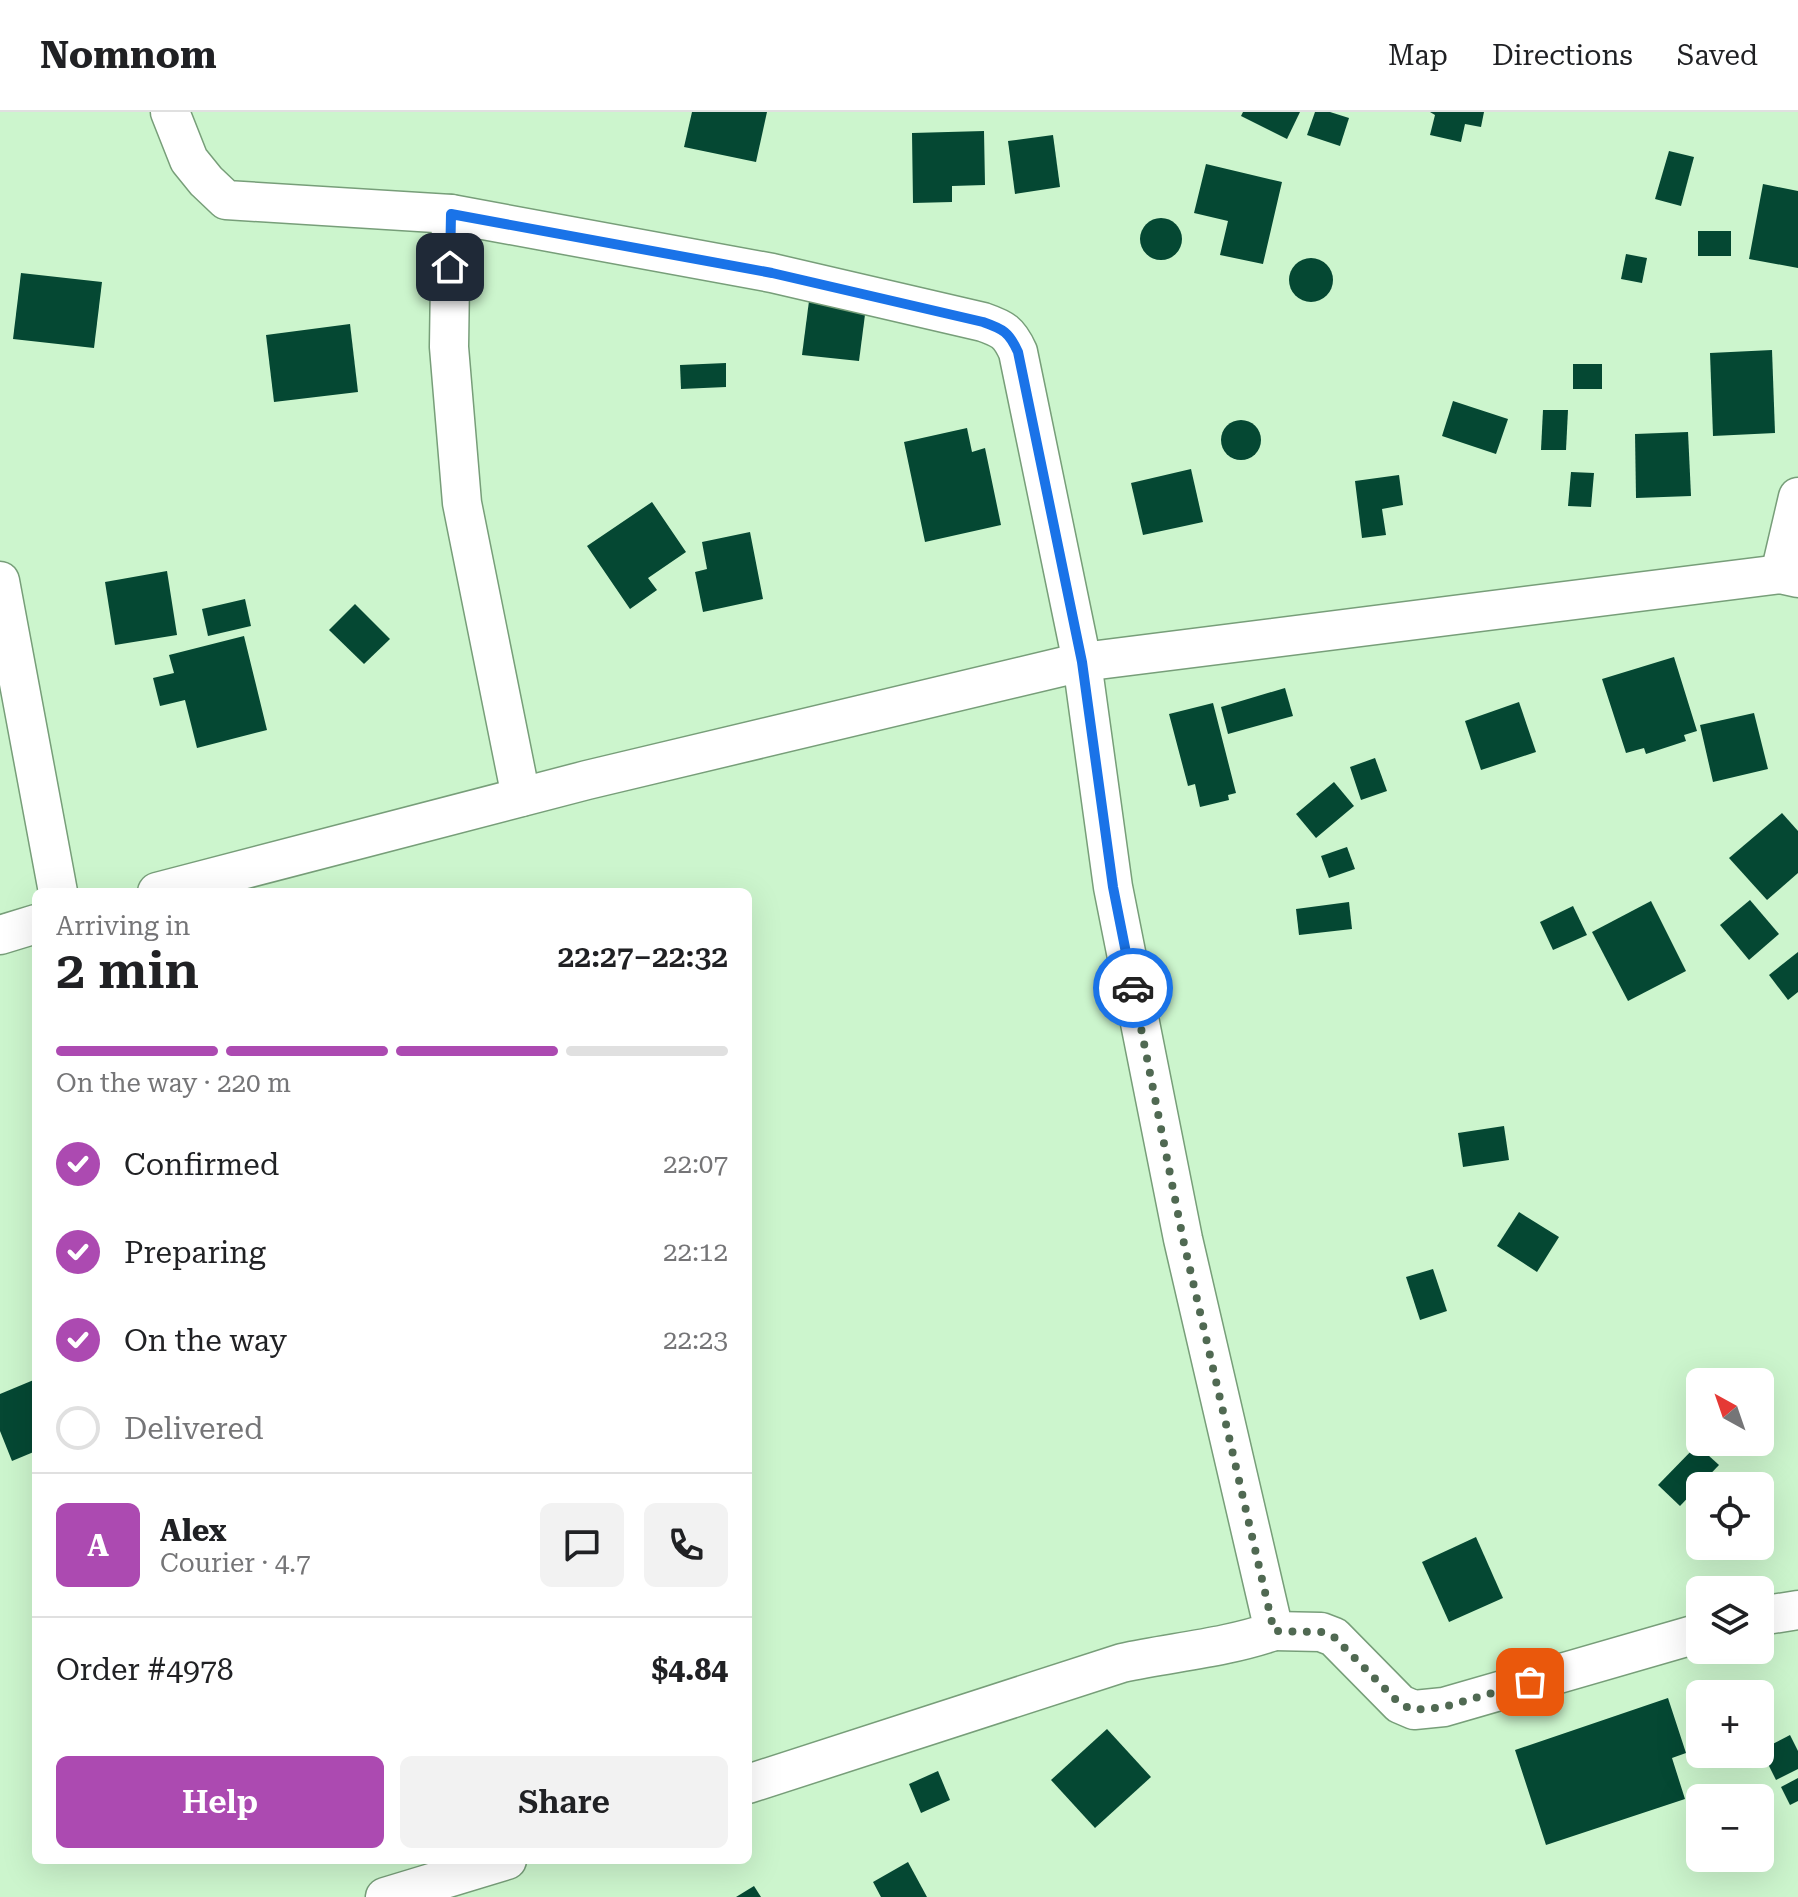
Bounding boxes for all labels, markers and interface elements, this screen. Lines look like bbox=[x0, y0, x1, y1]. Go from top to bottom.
text: Nomnom bbox=[40, 33, 217, 77]
text: Map bbox=[1388, 39, 1448, 72]
text: Directions bbox=[1492, 39, 1633, 72]
text: Saved bbox=[1677, 39, 1758, 72]
pin bbox=[416, 233, 484, 301]
icon: home bbox=[428, 245, 472, 289]
text: Arriving in bbox=[56, 911, 190, 941]
text: 22:27–22:32 bbox=[558, 939, 728, 974]
text: 2 min bbox=[56, 940, 199, 1001]
courier bbox=[1093, 948, 1173, 1028]
icon: car bbox=[1111, 966, 1155, 1010]
text: On the way · 220 m bbox=[56, 1068, 291, 1098]
icon: check bbox=[56, 1142, 100, 1186]
text: Confirmed bbox=[124, 1147, 279, 1182]
text: 22:07 bbox=[663, 1149, 728, 1179]
icon: check bbox=[56, 1230, 100, 1274]
text: Preparing bbox=[124, 1235, 266, 1270]
text: 22:12 bbox=[663, 1237, 728, 1267]
icon: check bbox=[56, 1318, 100, 1362]
text: On the way bbox=[124, 1323, 287, 1358]
text: 22:23 bbox=[663, 1325, 728, 1355]
north arrow bbox=[1686, 1368, 1774, 1456]
map controls bbox=[1686, 1368, 1774, 1872]
text: Delivered bbox=[124, 1411, 263, 1446]
button: locate bbox=[1686, 1472, 1774, 1560]
button: chat bbox=[540, 1503, 624, 1587]
button: phone bbox=[644, 1503, 728, 1587]
text: Alex bbox=[160, 1513, 227, 1548]
text: A bbox=[87, 1528, 109, 1563]
text: Courier · 4.7 bbox=[160, 1548, 310, 1578]
button: layers bbox=[1686, 1576, 1774, 1664]
pin bbox=[1496, 1648, 1564, 1716]
text: Order #4978 bbox=[56, 1652, 234, 1687]
text: $4.84 bbox=[651, 1652, 728, 1687]
icon: bag bbox=[1508, 1660, 1552, 1704]
button: + bbox=[1686, 1680, 1774, 1768]
button: Help bbox=[56, 1756, 384, 1848]
button: Share bbox=[400, 1756, 728, 1848]
button: − bbox=[1686, 1784, 1774, 1872]

